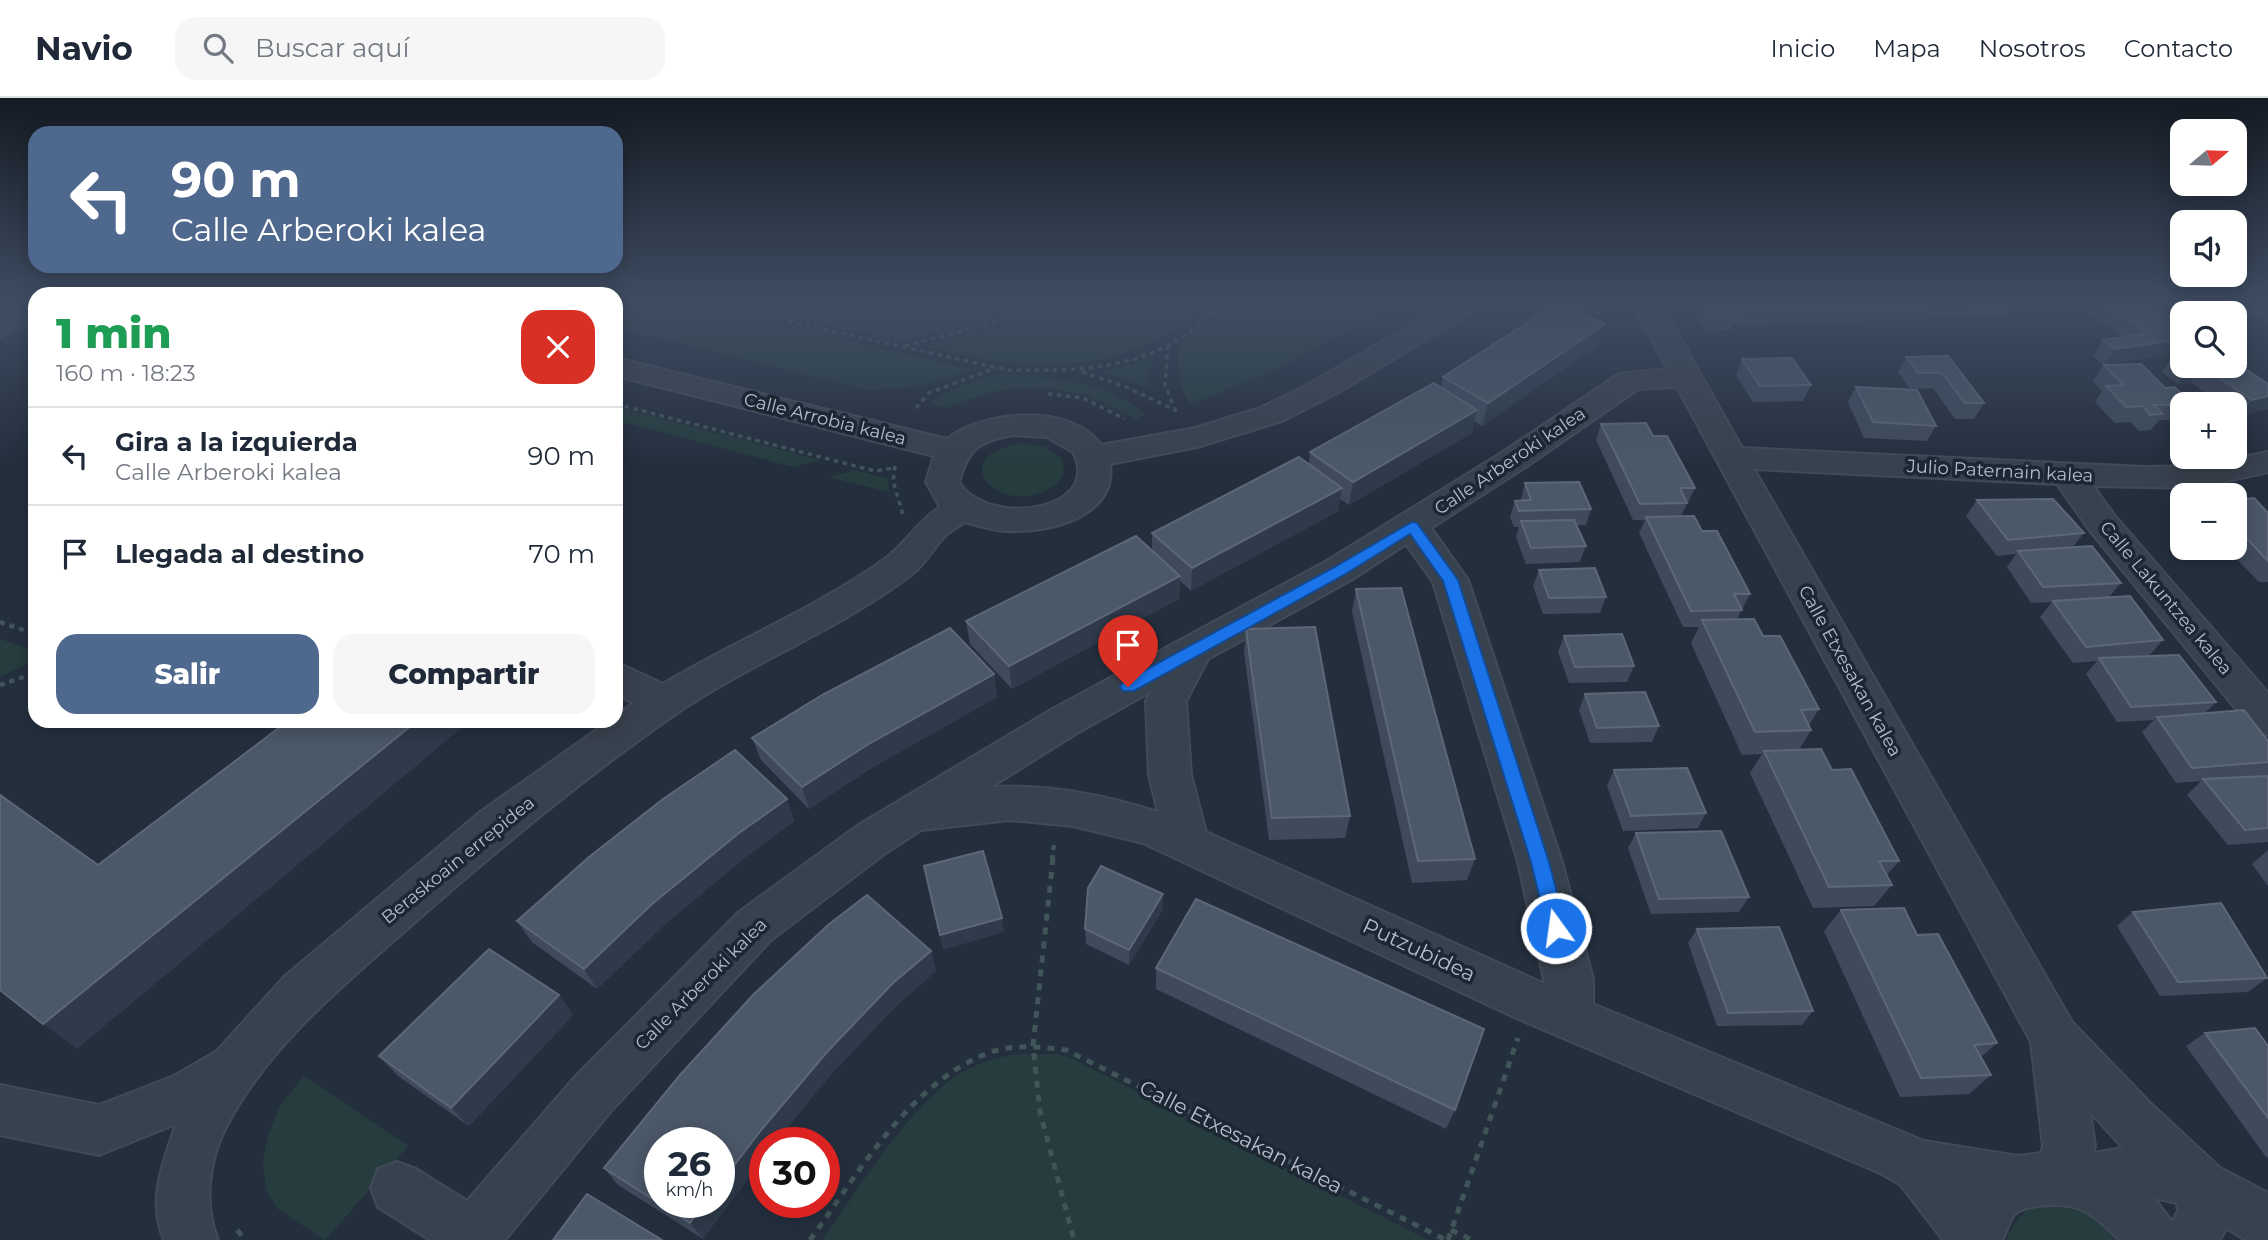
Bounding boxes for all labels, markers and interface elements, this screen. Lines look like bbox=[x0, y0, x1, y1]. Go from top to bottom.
search box bbox=[175, 17, 665, 80]
text: Navio bbox=[35, 28, 133, 68]
icon: search bbox=[199, 29, 237, 67]
text: Buscar aquí bbox=[255, 32, 409, 64]
text: Inicio bbox=[1770, 34, 1835, 63]
text: Mapa bbox=[1873, 34, 1941, 63]
text: Nosotros bbox=[1979, 34, 2086, 63]
text: Contacto bbox=[2124, 34, 2233, 63]
north arrow bbox=[2170, 119, 2247, 196]
map controls bbox=[2170, 119, 2247, 560]
text: 90 m bbox=[171, 150, 301, 209]
icon: left bbox=[56, 154, 147, 245]
text: Calle Arberoki kalea bbox=[171, 210, 486, 249]
button: sound bbox=[2170, 210, 2247, 287]
button: search bbox=[2170, 301, 2247, 378]
text: 1 min bbox=[56, 307, 172, 359]
button: close bbox=[521, 310, 595, 384]
text: 160 m · 18:23 bbox=[56, 359, 196, 387]
street label: Calle Arrobia kalea bbox=[742, 388, 908, 450]
button: + bbox=[2170, 392, 2247, 469]
street label: Calle Arberoki kalea bbox=[1430, 402, 1590, 520]
text: Gira a la izquierda bbox=[115, 426, 358, 458]
icon: left bbox=[56, 437, 94, 475]
text: 90 m bbox=[528, 440, 595, 472]
street label: Julio Paternain kalea bbox=[1905, 455, 2094, 487]
text: Calle Arberoki kalea bbox=[115, 458, 342, 486]
button: − bbox=[2170, 483, 2247, 560]
street label: Calle Lakuntzea kalea bbox=[2095, 517, 2237, 679]
icon: arrive bbox=[56, 535, 94, 573]
text: Llegada al destino bbox=[115, 538, 364, 570]
text: 70 m bbox=[529, 538, 595, 570]
street label: Calle Etxesakan kalea bbox=[1794, 581, 1906, 761]
pin bbox=[1098, 615, 1158, 687]
icon: arrive bbox=[1109, 626, 1147, 664]
button: Salir bbox=[56, 634, 319, 714]
button: Compartir bbox=[333, 634, 595, 714]
street label: Beraskoain errepidea bbox=[377, 791, 539, 929]
position arrow bbox=[1519, 891, 1593, 965]
street label: Calle Arberoki kalea bbox=[630, 913, 772, 1055]
street label: Putzubidea bbox=[1359, 913, 1480, 987]
street label: Calle Etxesakan kalea bbox=[1135, 1074, 1347, 1199]
speed limit sign: 30 bbox=[749, 1127, 840, 1218]
text: 26 bbox=[668, 1142, 711, 1185]
text: km/h bbox=[665, 1179, 714, 1201]

